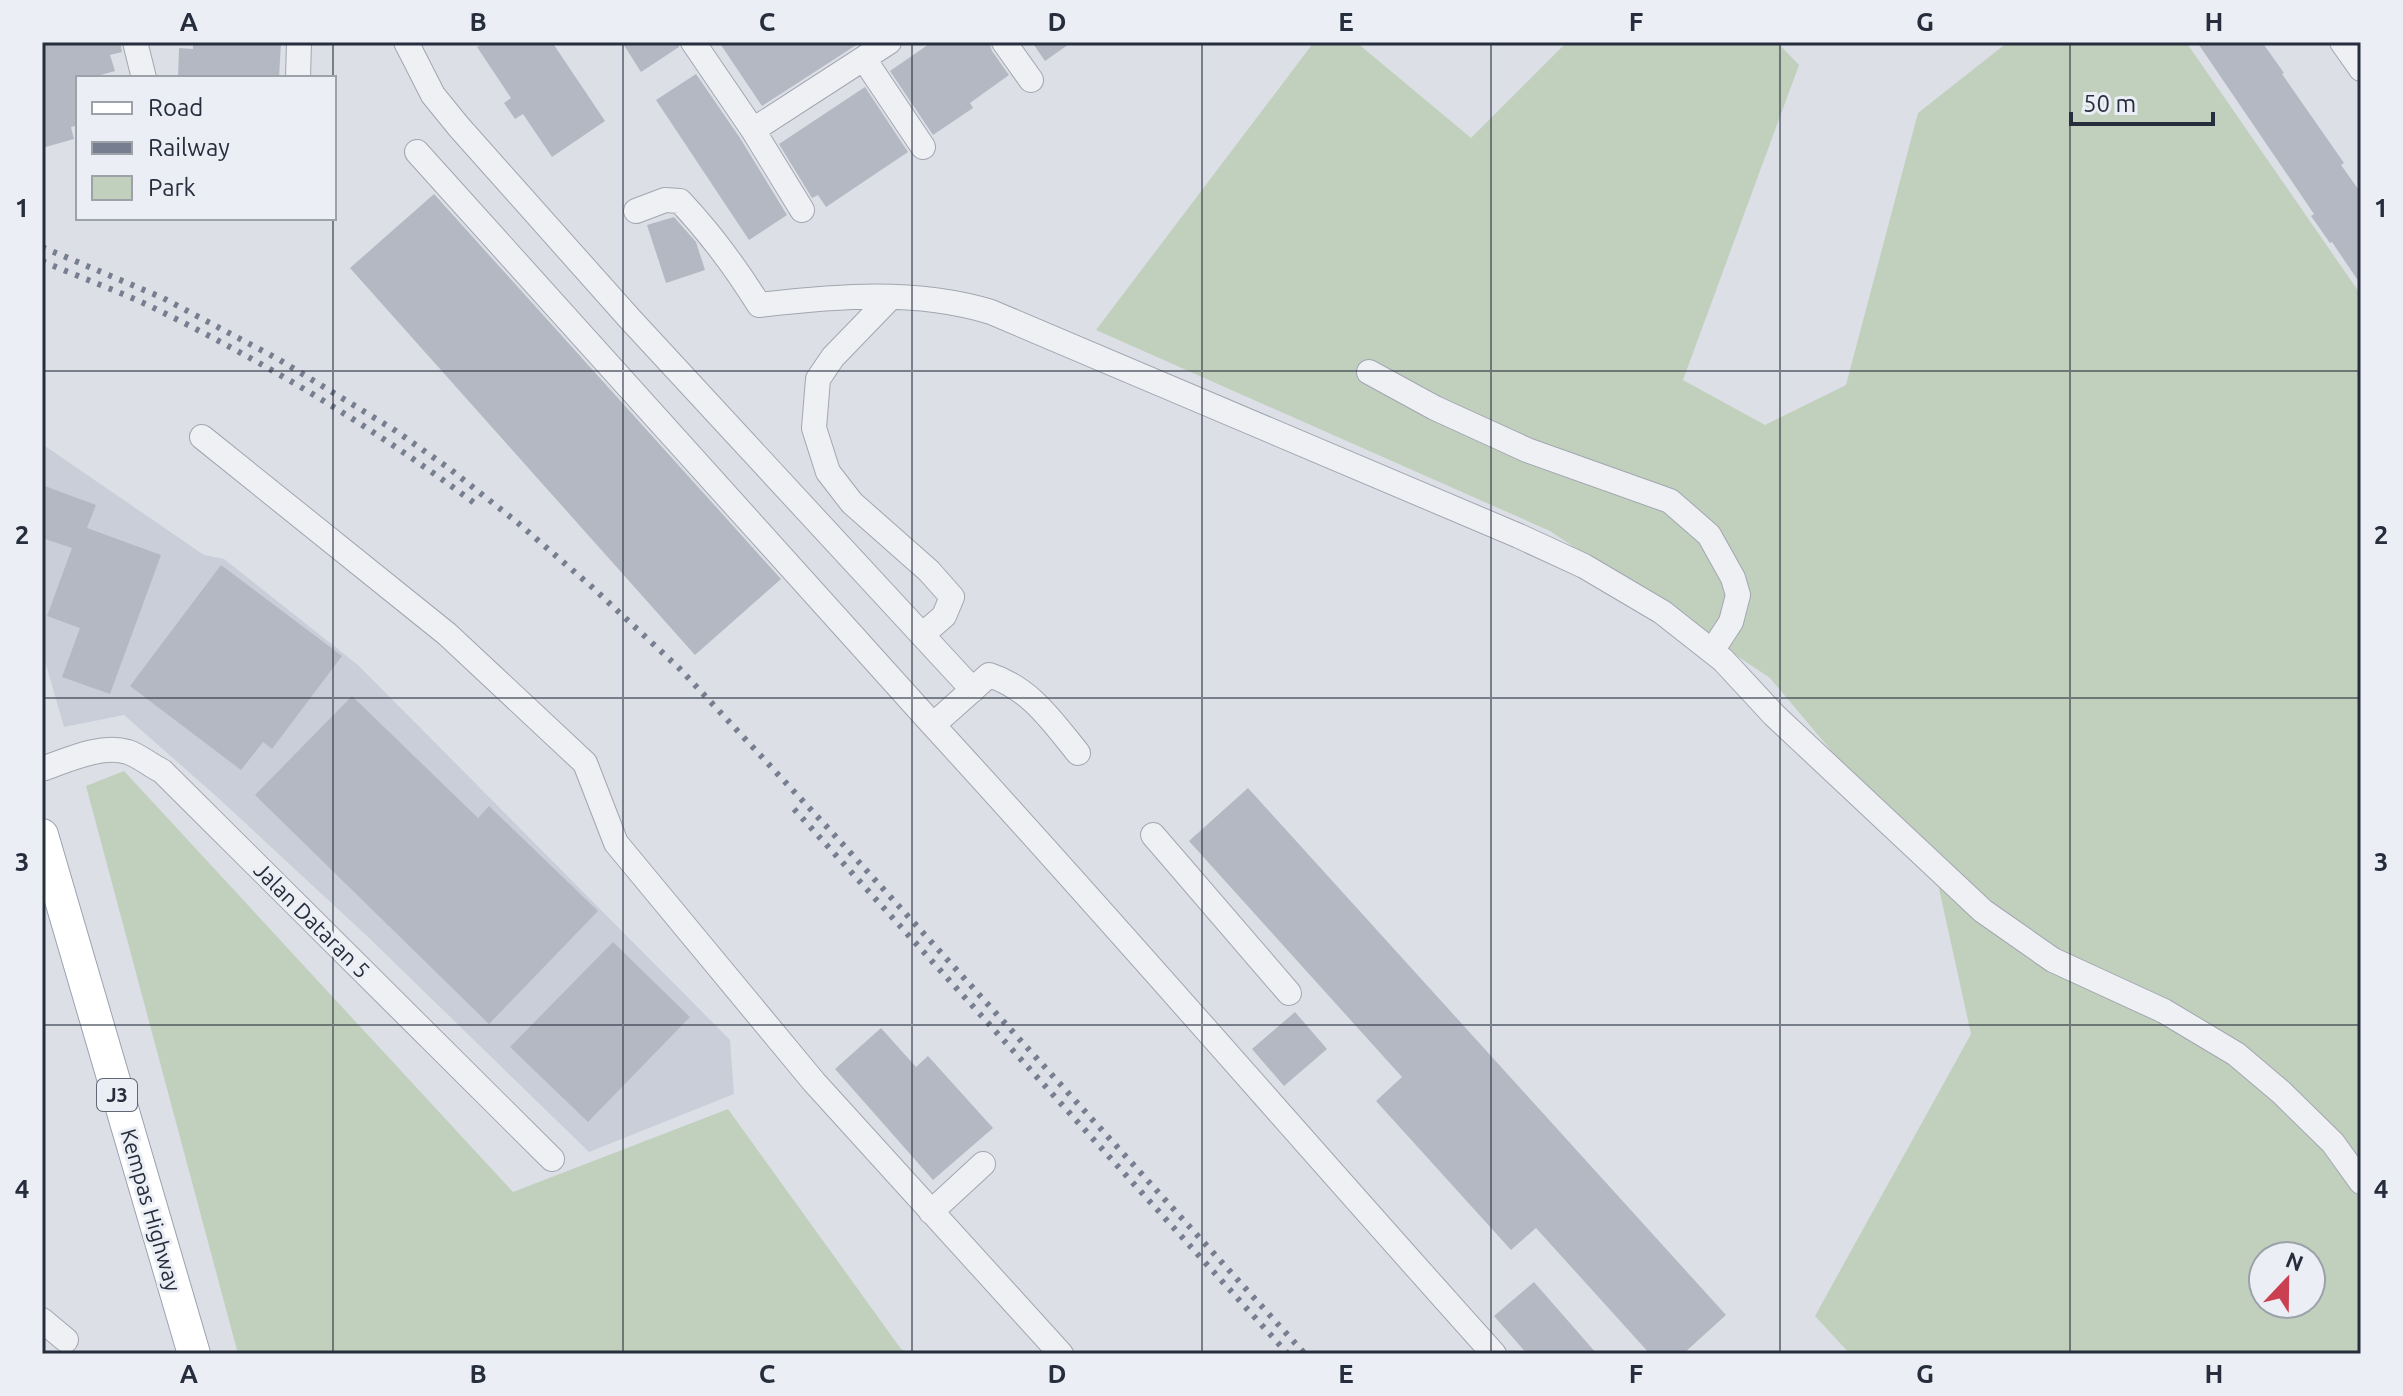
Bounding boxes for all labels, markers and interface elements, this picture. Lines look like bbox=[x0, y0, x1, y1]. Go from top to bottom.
text: A bbox=[180, 7, 199, 36]
text: B bbox=[469, 7, 487, 36]
text: C bbox=[759, 7, 776, 36]
text: D bbox=[1048, 7, 1066, 36]
text: E bbox=[1338, 7, 1354, 36]
text: F bbox=[1629, 7, 1643, 36]
text: G bbox=[1916, 7, 1934, 36]
text: H bbox=[2205, 7, 2223, 36]
legend bbox=[76, 76, 336, 220]
scale bar bbox=[2071, 76, 2213, 126]
text: 50 m bbox=[2083, 90, 2136, 117]
text: Road bbox=[148, 94, 203, 121]
text: Railway bbox=[148, 134, 230, 161]
text: Park bbox=[148, 174, 196, 201]
text: 1 bbox=[15, 193, 29, 222]
text: 1 bbox=[2374, 193, 2388, 222]
text: 2 bbox=[15, 520, 29, 549]
text: 2 bbox=[2374, 520, 2388, 549]
text: 3 bbox=[15, 847, 29, 876]
text: 3 bbox=[2374, 847, 2388, 876]
street label: Jalan Dataran 5 bbox=[249, 857, 375, 983]
road number: J3 bbox=[97, 1079, 137, 1111]
street label: Kempas Highway bbox=[116, 1126, 187, 1294]
text: 4 bbox=[15, 1174, 29, 1203]
text: 4 bbox=[2374, 1174, 2388, 1203]
north arrow bbox=[2247, 1240, 2327, 1320]
text: N bbox=[2282, 1246, 2307, 1276]
text: A bbox=[180, 1359, 199, 1388]
text: B bbox=[469, 1359, 487, 1388]
text: C bbox=[759, 1359, 776, 1388]
text: D bbox=[1048, 1359, 1066, 1388]
text: E bbox=[1338, 1359, 1354, 1388]
text: F bbox=[1629, 1359, 1643, 1388]
text: G bbox=[1916, 1359, 1934, 1388]
text: H bbox=[2205, 1359, 2223, 1388]

